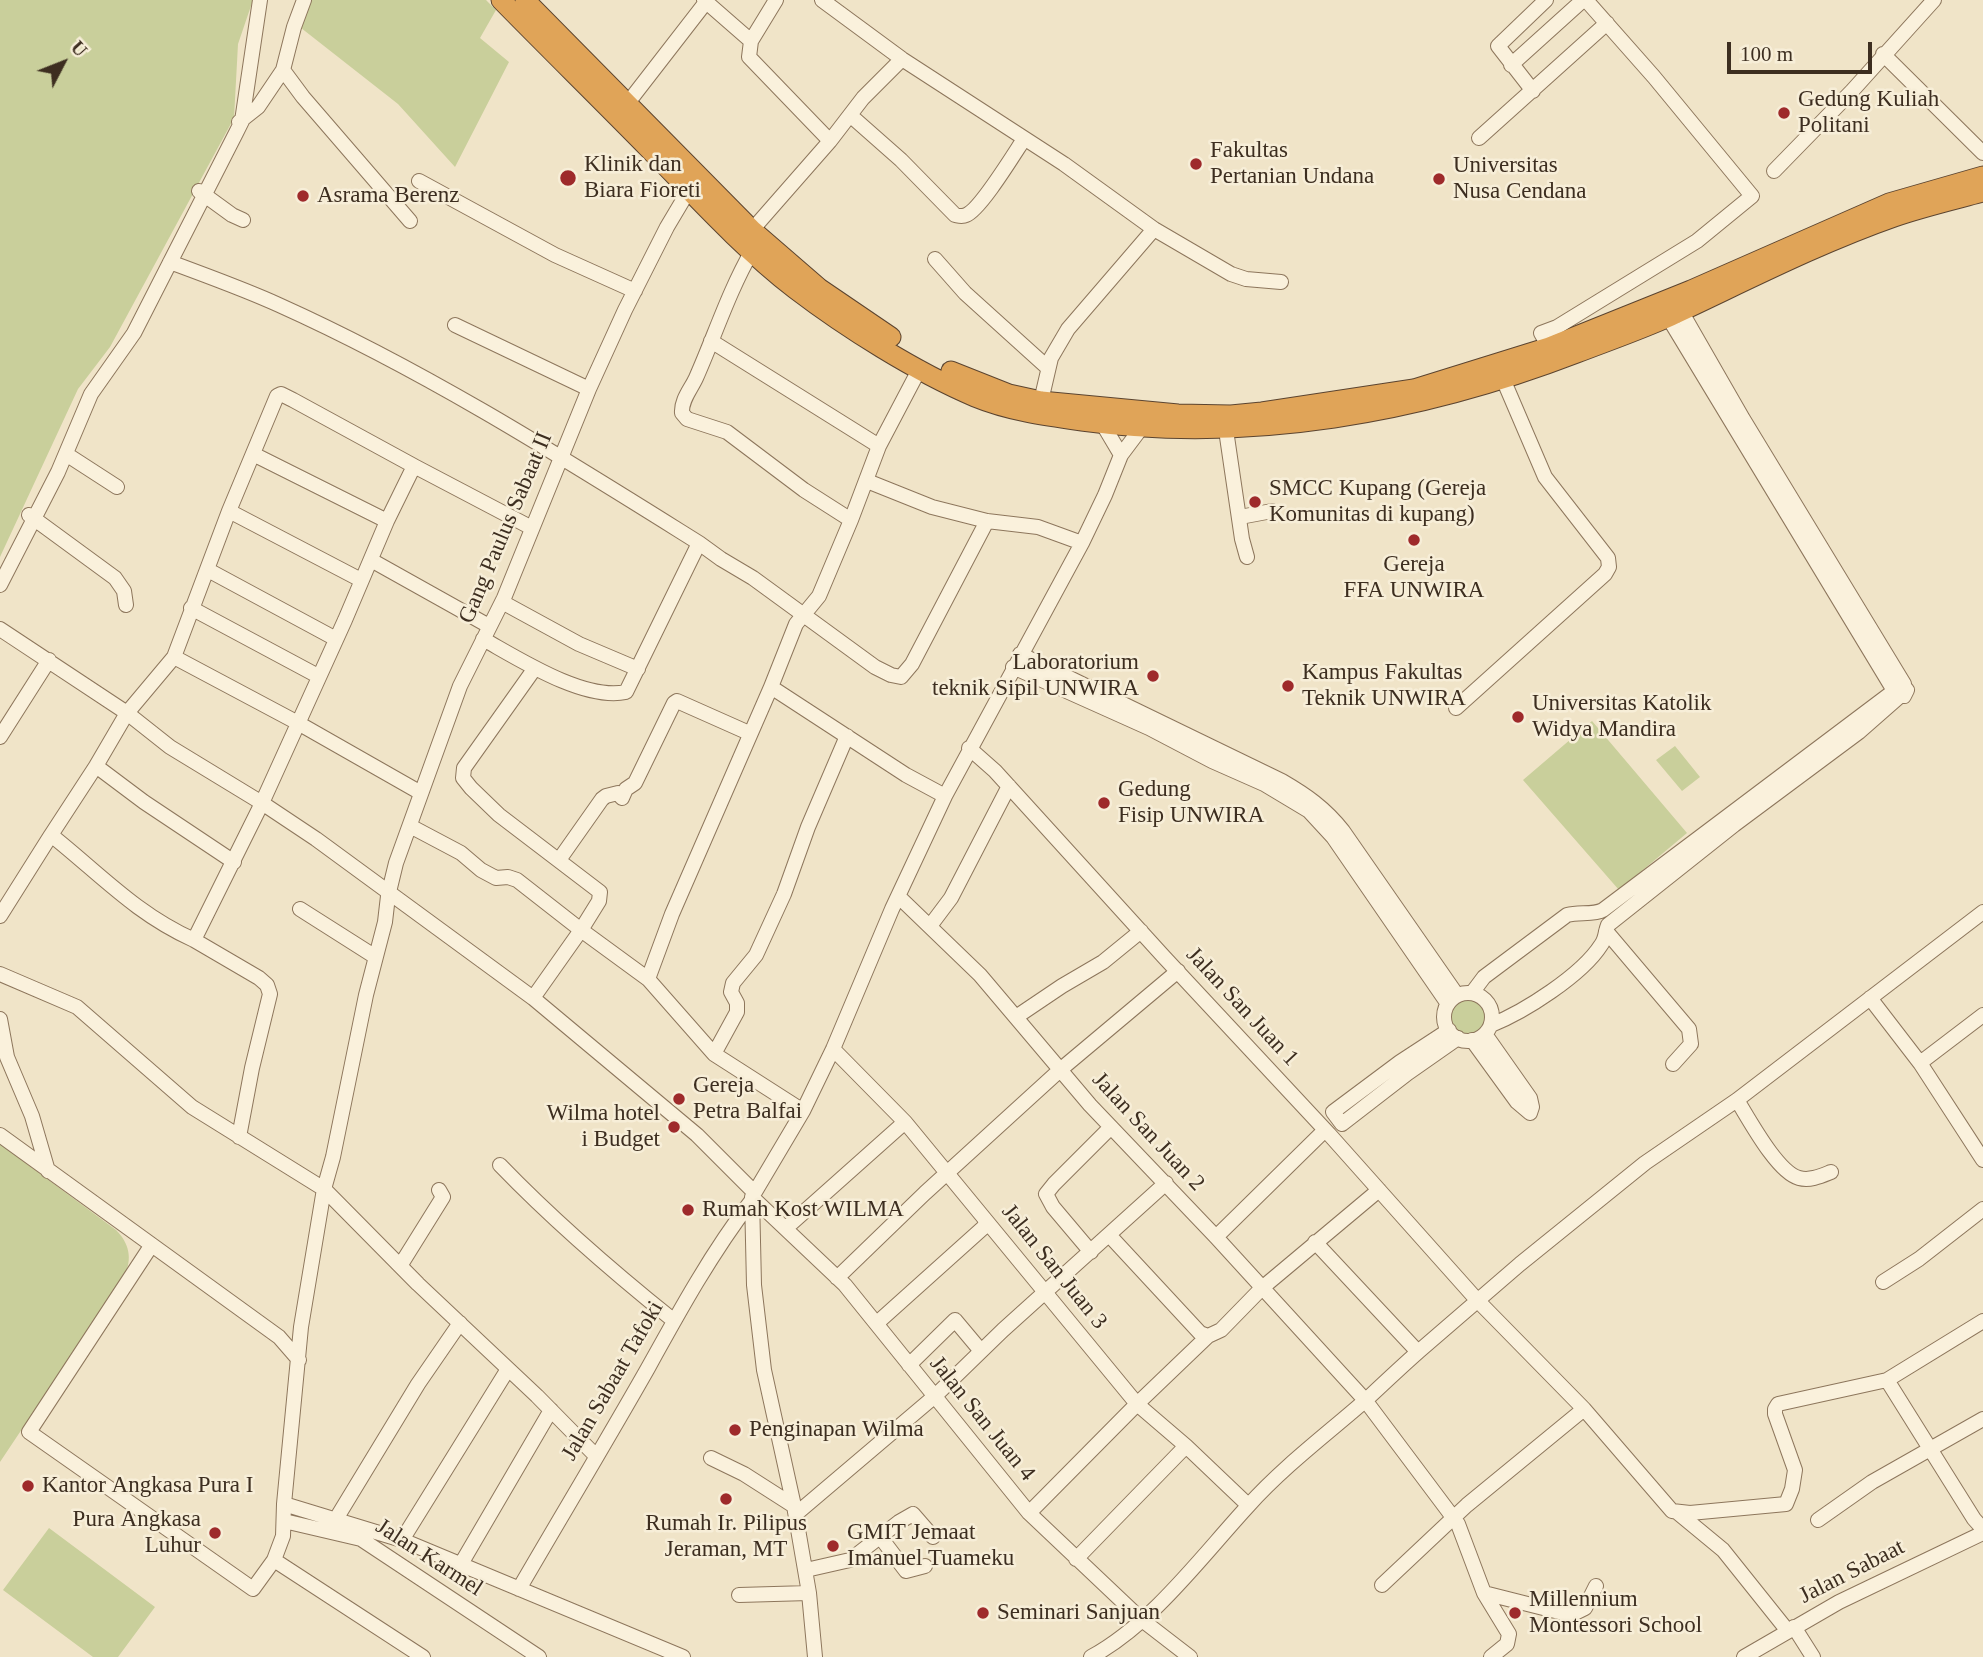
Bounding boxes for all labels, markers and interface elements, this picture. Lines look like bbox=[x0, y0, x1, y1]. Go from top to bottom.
north arrow bbox=[28, 28, 98, 98]
scale bar bbox=[1731, 28, 1876, 72]
text: U bbox=[67, 36, 91, 61]
text: 100 m bbox=[1740, 42, 1793, 66]
place label: Gedung Kuliah Politani bbox=[1798, 86, 1939, 140]
marker: Gedung Kuliah Politani bbox=[1776, 105, 1792, 121]
place label: Fakultas Pertanian Undana bbox=[1210, 137, 1374, 191]
place label: Klinik dan Biara Fioreti bbox=[584, 151, 701, 205]
place label: Universitas Nusa Cendana bbox=[1453, 152, 1586, 206]
marker: Fakultas Pertanian Undana bbox=[1188, 156, 1204, 172]
marker: Klinik dan Biara Fioreti bbox=[558, 168, 578, 188]
marker: Universitas Nusa Cendana bbox=[1431, 171, 1447, 187]
place label: Asrama Berenz bbox=[317, 182, 459, 210]
marker: Asrama Berenz bbox=[295, 188, 311, 204]
street label: Gang Paulus Sabaat II bbox=[453, 428, 559, 628]
place label: SMCC Kupang (Gereja Komunitas di kupang) bbox=[1269, 475, 1486, 529]
marker: SMCC Kupang (Gereja Komunitas di kupang) bbox=[1247, 494, 1263, 510]
marker: Gereja FFA UNWIRA bbox=[1406, 532, 1422, 548]
place label: Gereja FFA UNWIRA bbox=[1344, 551, 1484, 605]
place label: Laboratorium teknik Sipil UNWIRA bbox=[932, 649, 1139, 703]
place label: Kampus Fakultas Teknik UNWIRA bbox=[1302, 659, 1466, 713]
marker: Laboratorium teknik Sipil UNWIRA bbox=[1145, 668, 1161, 684]
marker: Kampus Fakultas Teknik UNWIRA bbox=[1280, 678, 1296, 694]
place label: Universitas Katolik Widya Mandira bbox=[1532, 690, 1711, 744]
marker: Universitas Katolik Widya Mandira bbox=[1510, 709, 1526, 725]
place label: Gedung Fisip UNWIRA bbox=[1118, 776, 1264, 830]
marker: Gedung Fisip UNWIRA bbox=[1096, 795, 1112, 811]
street label: Jalan San Juan 1 bbox=[1180, 942, 1304, 1072]
street label: Jalan San Juan 2 bbox=[1086, 1067, 1210, 1197]
place label: Gereja Petra Balfai bbox=[693, 1072, 802, 1126]
marker: Gereja Petra Balfai bbox=[671, 1091, 687, 1107]
place label: Wilma hotel i Budget bbox=[547, 1100, 660, 1154]
marker: Wilma hotel i Budget bbox=[666, 1119, 682, 1135]
place label: Rumah Kost WILMA bbox=[702, 1196, 904, 1224]
street label: Jalan San Juan 3 bbox=[995, 1199, 1113, 1335]
marker: Rumah Kost WILMA bbox=[680, 1202, 696, 1218]
street label: Jalan Sabaat Tafoki bbox=[556, 1296, 670, 1466]
street label: Jalan San Juan 4 bbox=[923, 1351, 1041, 1487]
place label: Penginapan Wilma bbox=[749, 1416, 924, 1444]
marker: Penginapan Wilma bbox=[727, 1422, 743, 1438]
place label: Kantor Angkasa Pura I bbox=[42, 1472, 253, 1500]
marker: Kantor Angkasa Pura I bbox=[20, 1478, 36, 1494]
marker: Rumah Ir. Pilipus Jeraman, MT bbox=[718, 1491, 734, 1507]
place label: Pura Angkasa Luhur bbox=[73, 1506, 201, 1560]
place label: Rumah Ir. Pilipus Jeraman, MT bbox=[645, 1510, 807, 1564]
street label: Jalan Karmel bbox=[370, 1513, 488, 1603]
place label: GMIT Jemaat Imanuel Tuameku bbox=[847, 1519, 1014, 1573]
marker: Pura Angkasa Luhur bbox=[207, 1525, 223, 1541]
street label: Jalan Sabaat bbox=[1795, 1534, 1909, 1610]
marker: GMIT Jemaat Imanuel Tuameku bbox=[825, 1538, 841, 1554]
place label: Millennium Montessori School bbox=[1529, 1586, 1702, 1640]
place label: Seminari Sanjuan bbox=[997, 1599, 1160, 1627]
marker: Seminari Sanjuan bbox=[975, 1605, 991, 1621]
marker: Millennium Montessori School bbox=[1507, 1605, 1523, 1621]

